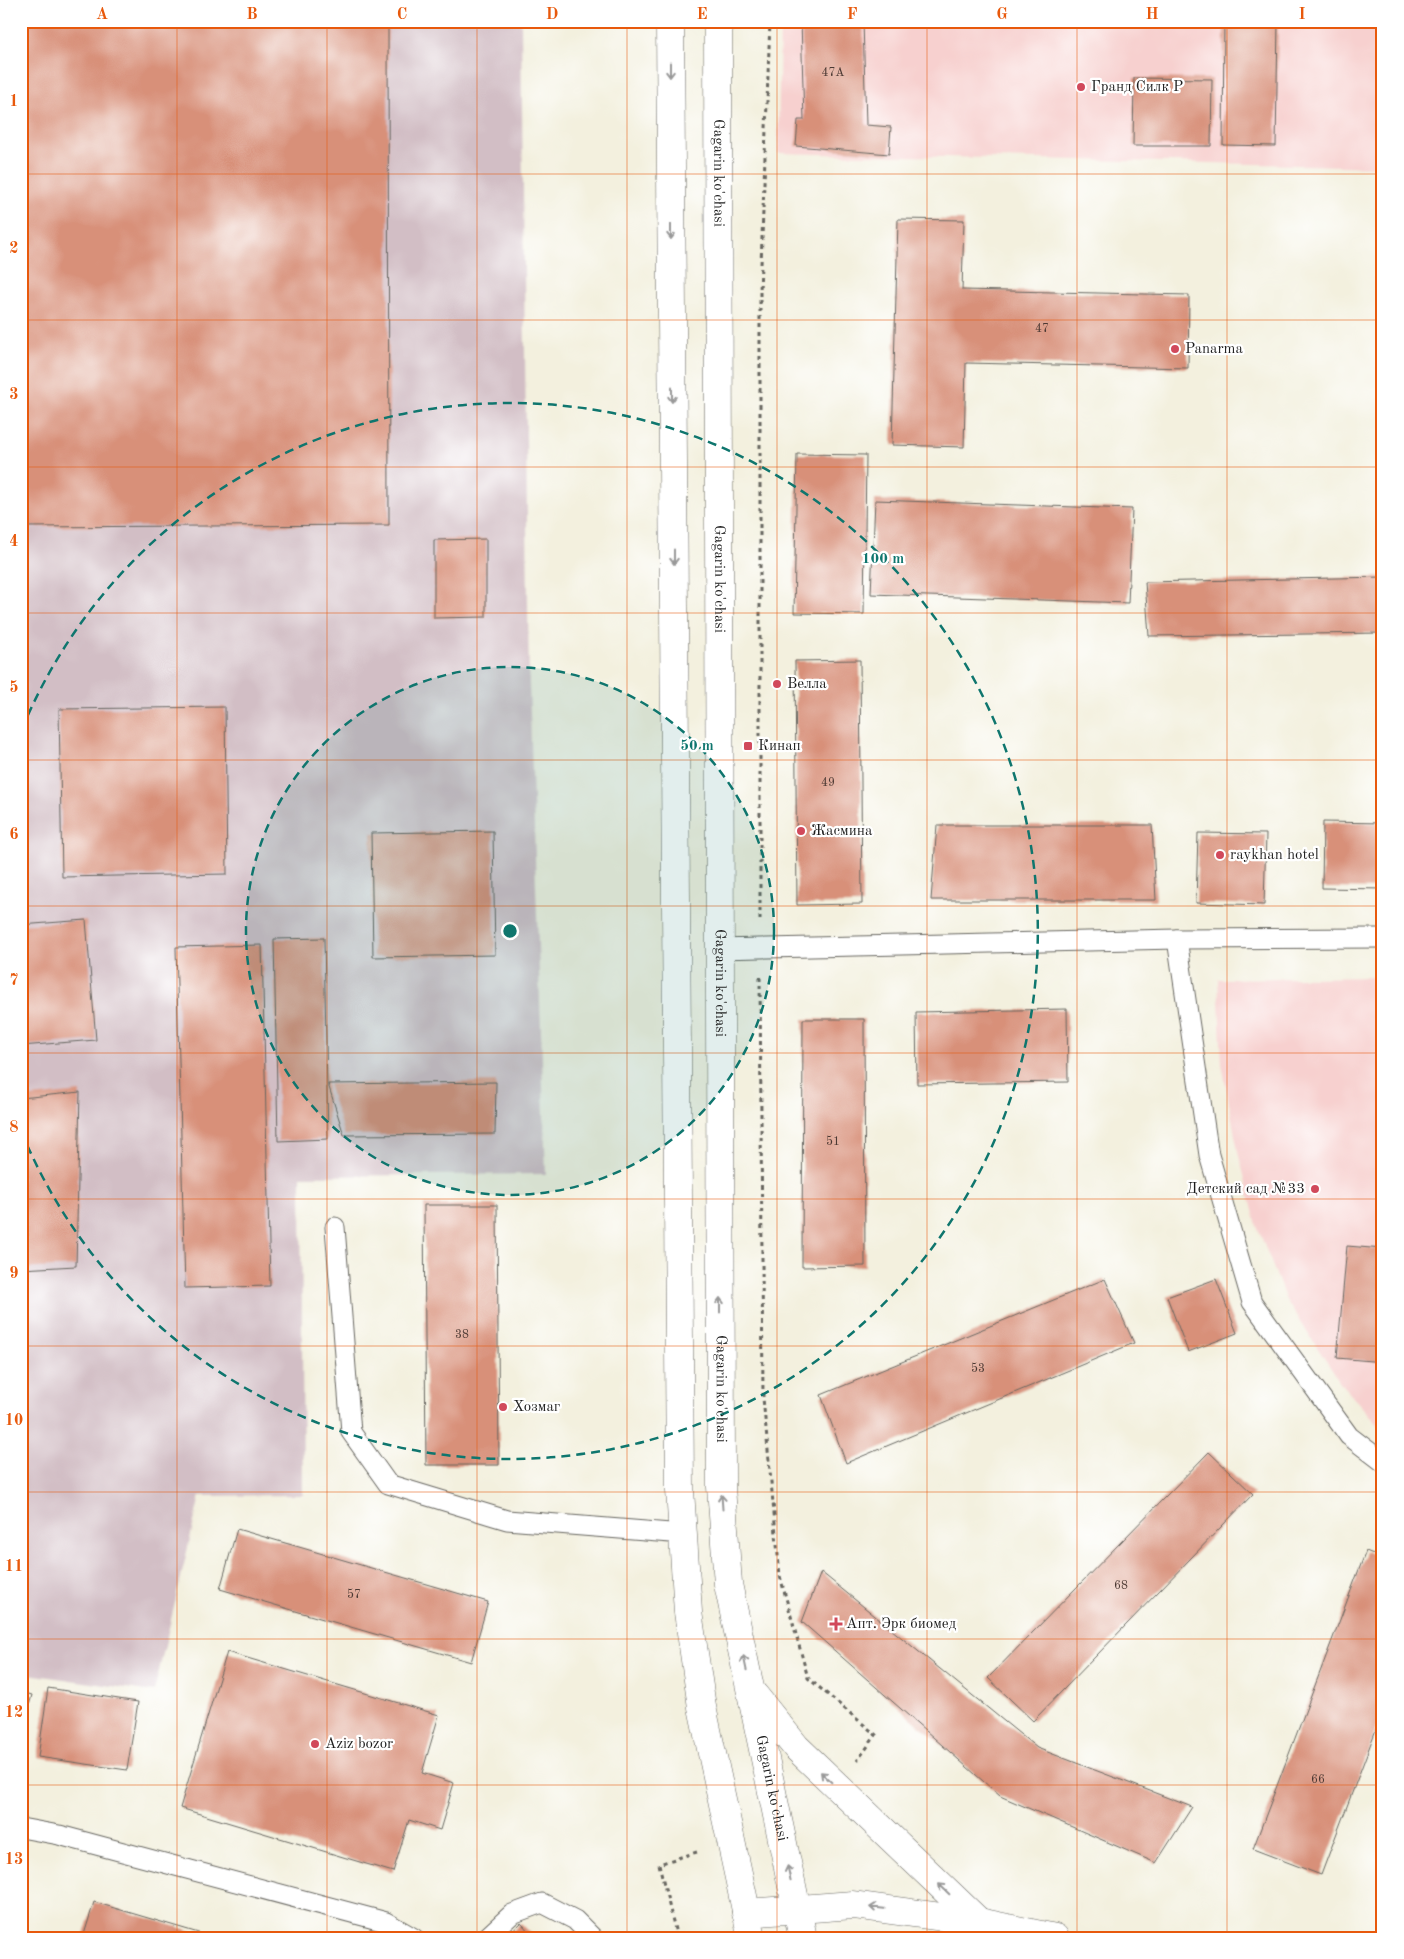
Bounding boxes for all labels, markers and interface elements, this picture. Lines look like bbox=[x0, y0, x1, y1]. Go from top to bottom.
text: A bbox=[96, 7, 108, 23]
text: B bbox=[246, 7, 258, 23]
text: C bbox=[397, 7, 407, 23]
text: D bbox=[546, 7, 558, 23]
text: E bbox=[696, 7, 708, 23]
text: F bbox=[847, 7, 858, 23]
text: G bbox=[996, 7, 1008, 23]
text: H bbox=[1145, 7, 1159, 23]
text: I bbox=[1298, 7, 1306, 23]
one-way arrow bbox=[665, 62, 675, 78]
house number: 47A bbox=[821, 67, 845, 79]
place label: Гранд Силк Р bbox=[1091, 80, 1183, 95]
marker: Гранд Силк Р bbox=[1075, 81, 1087, 93]
text: 1 bbox=[9, 94, 19, 110]
street label: Gagarin ko'chasi bbox=[711, 119, 726, 227]
one-way arrow bbox=[666, 224, 676, 240]
text: 2 bbox=[9, 241, 19, 257]
house number: 47 bbox=[1035, 323, 1049, 335]
place label: Panarma bbox=[1185, 342, 1244, 357]
marker: Panarma bbox=[1169, 343, 1181, 355]
text: 3 bbox=[9, 387, 19, 403]
one-way arrow bbox=[668, 387, 677, 403]
street label: Gagarin ko'chasi bbox=[712, 525, 727, 633]
text: 4 bbox=[9, 534, 19, 550]
one-way arrow bbox=[669, 549, 679, 565]
text: 100 m bbox=[862, 552, 904, 567]
place label: Велла bbox=[787, 677, 827, 692]
marker: Велла bbox=[771, 678, 783, 690]
text: 5 bbox=[9, 680, 19, 696]
text: 50 m bbox=[680, 739, 714, 754]
place label: Кинап bbox=[758, 739, 801, 754]
marker: Кинап bbox=[742, 740, 754, 752]
house number: 49 bbox=[821, 777, 835, 789]
place label: Жасмина bbox=[811, 824, 873, 839]
marker: Жасмина bbox=[795, 825, 807, 837]
text: 6 bbox=[9, 827, 19, 843]
place label: raykhan hotel bbox=[1230, 848, 1319, 863]
marker: raykhan hotel bbox=[1214, 849, 1226, 861]
centre of rings bbox=[501, 922, 519, 940]
street label: Gagarin ko'chasi bbox=[712, 929, 728, 1037]
text: 7 bbox=[9, 973, 19, 989]
text: 8 bbox=[9, 1120, 19, 1136]
house number: 51 bbox=[826, 1135, 840, 1148]
place label: Детский сад №33 bbox=[1187, 1182, 1305, 1197]
marker: Детский сад №33 bbox=[1309, 1183, 1321, 1195]
text: 9 bbox=[9, 1266, 19, 1282]
one-way arrow bbox=[715, 1297, 725, 1313]
house number: 38 bbox=[455, 1329, 469, 1341]
street label: Gagarin ko'chasi bbox=[713, 1335, 728, 1443]
house number: 53 bbox=[971, 1362, 985, 1375]
place label: Хозмаг bbox=[513, 1400, 560, 1415]
marker: Хозмаг bbox=[497, 1401, 509, 1413]
text: 10 bbox=[5, 1413, 23, 1429]
one-way arrow bbox=[718, 1494, 727, 1510]
text: 11 bbox=[5, 1559, 23, 1575]
house number: 68 bbox=[1114, 1580, 1128, 1592]
house number: 57 bbox=[347, 1588, 361, 1601]
place label: Апт. Эрк биомед bbox=[846, 1617, 957, 1632]
marker: Апт. Эрк биомед bbox=[830, 1618, 842, 1630]
one-way arrow bbox=[740, 1655, 749, 1671]
text: 12 bbox=[5, 1705, 23, 1721]
street label: Gagarin ko'chasi bbox=[753, 1734, 790, 1843]
place label: Aziz bozor bbox=[325, 1737, 393, 1752]
marker: Aziz bozor bbox=[309, 1738, 321, 1750]
one-way arrow bbox=[820, 1770, 832, 1783]
house number: 66 bbox=[1311, 1774, 1325, 1786]
text: 13 bbox=[5, 1852, 23, 1868]
one-way arrow bbox=[784, 1865, 794, 1881]
one-way arrow bbox=[937, 1883, 950, 1895]
one-way arrow bbox=[869, 1903, 885, 1913]

